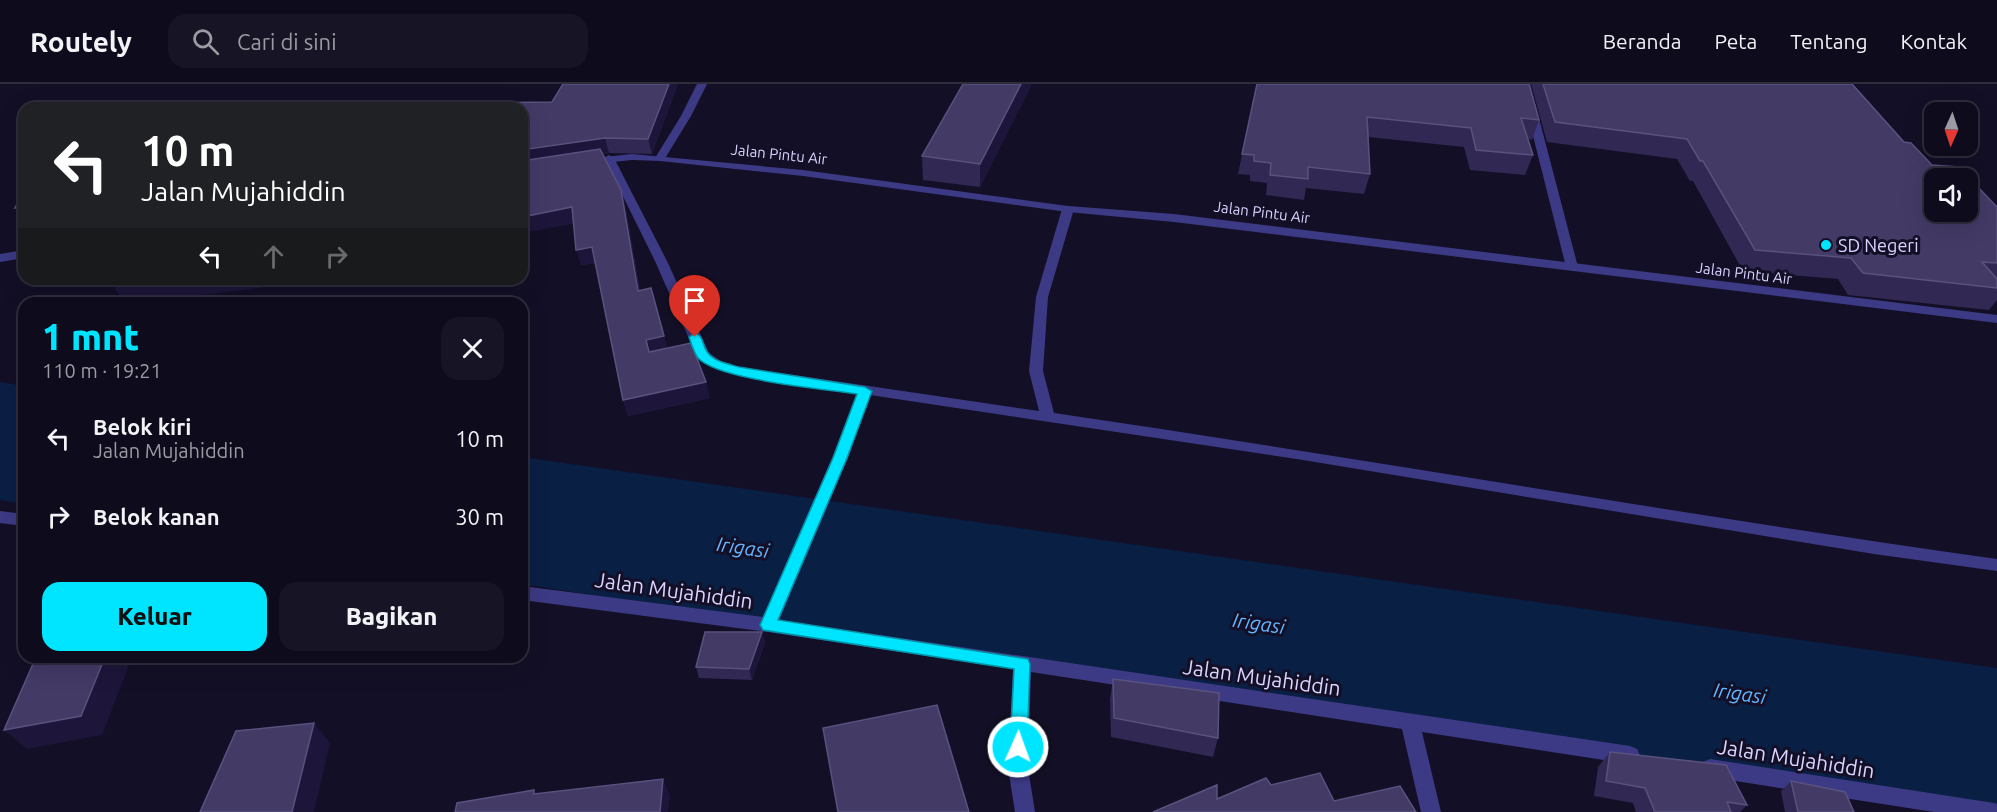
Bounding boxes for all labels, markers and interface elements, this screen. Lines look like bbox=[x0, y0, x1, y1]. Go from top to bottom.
search box bbox=[168, 14, 588, 68]
icon: search bbox=[189, 25, 222, 58]
text: Routely bbox=[30, 26, 132, 57]
text: Cari di sini bbox=[237, 29, 337, 54]
text: Beranda bbox=[1603, 29, 1682, 53]
text: Peta bbox=[1715, 29, 1757, 53]
text: Tentang bbox=[1790, 29, 1868, 53]
text: Kontak bbox=[1901, 29, 1967, 53]
north arrow bbox=[1924, 102, 1978, 156]
map controls bbox=[1924, 102, 1978, 222]
icon: left bbox=[42, 126, 120, 204]
text: 10 m bbox=[141, 127, 235, 174]
street label: Jalan Pintu Air bbox=[730, 140, 828, 168]
button: sound bbox=[1924, 168, 1978, 222]
text: Jalan Mujahiddin bbox=[141, 176, 346, 206]
street label: Jalan Pintu Air bbox=[1213, 198, 1311, 226]
place label: SD Negeri bbox=[1838, 235, 1919, 255]
marker: SD Negeri bbox=[1819, 238, 1833, 252]
icon: left bbox=[194, 240, 227, 273]
icon: ahead bbox=[257, 240, 290, 273]
icon: right bbox=[320, 240, 353, 273]
street label: Jalan Pintu Air bbox=[1695, 259, 1793, 287]
pin bbox=[669, 275, 720, 337]
icon: arrive bbox=[678, 284, 711, 317]
text: 1 mnt bbox=[42, 316, 139, 357]
button: close bbox=[441, 317, 504, 380]
text: 110 m · 19:21 bbox=[42, 359, 162, 382]
text: Belok kiri bbox=[93, 414, 191, 439]
icon: left bbox=[42, 422, 75, 455]
text: 10 m bbox=[455, 426, 504, 451]
text: Jalan Mujahiddin bbox=[93, 439, 245, 462]
icon: right bbox=[42, 500, 75, 533]
text: Belok kanan bbox=[93, 504, 220, 529]
text: 30 m bbox=[455, 504, 504, 529]
water label: Irigasi bbox=[715, 532, 772, 562]
street label: Jalan Mujahiddin bbox=[594, 567, 754, 613]
button: Keluar bbox=[42, 582, 267, 651]
button: Bagikan bbox=[279, 582, 504, 651]
water label: Irigasi bbox=[1231, 608, 1288, 638]
street label: Jalan Mujahiddin bbox=[1182, 654, 1342, 700]
water label: Irigasi bbox=[1712, 678, 1769, 708]
position arrow bbox=[986, 715, 1050, 779]
street label: Jalan Mujahiddin bbox=[1716, 734, 1876, 782]

